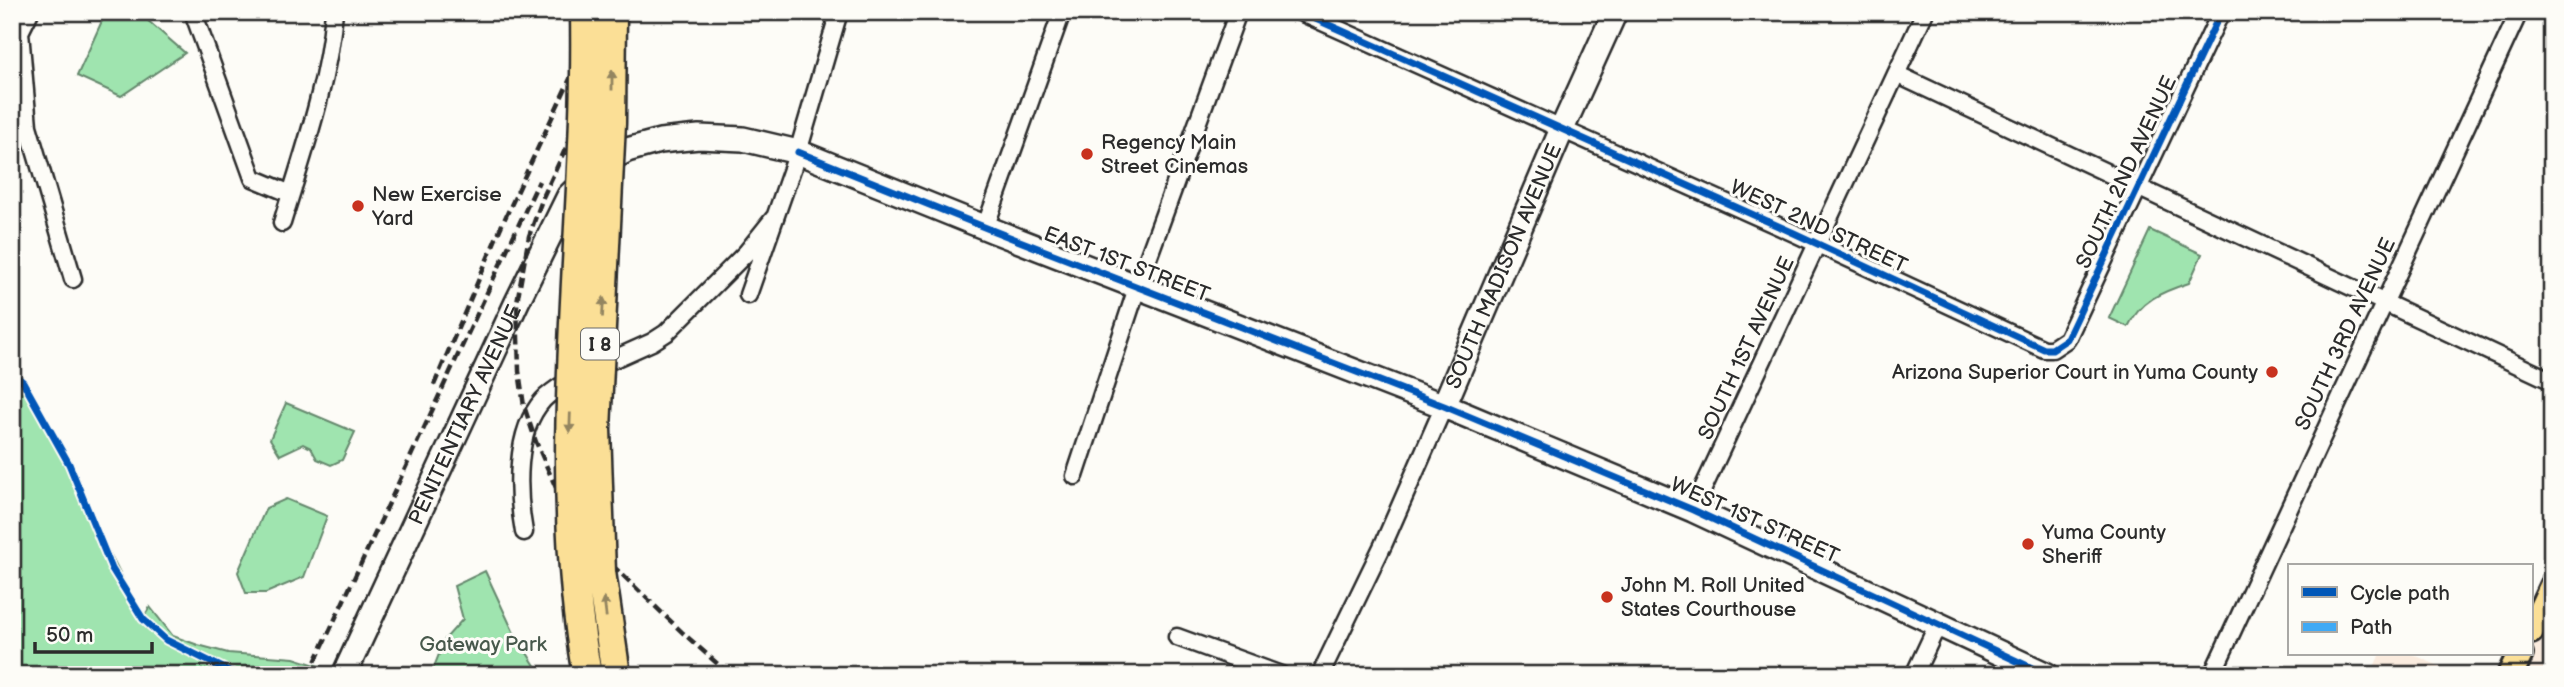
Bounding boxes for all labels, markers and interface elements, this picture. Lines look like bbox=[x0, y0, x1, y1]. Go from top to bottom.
one-way arrow bbox=[606, 68, 618, 90]
street label: SOUTH 2ND AVENUE bbox=[2071, 72, 2182, 273]
place label: Regency Main Street Cinemas bbox=[1101, 130, 1248, 179]
street label: SOUTH MADISON AVENUE bbox=[1441, 140, 1567, 393]
marker: Regency Main Street Cinemas bbox=[1079, 146, 1095, 162]
street label: WEST 2ND STREET bbox=[1726, 174, 1912, 279]
place label: New Exercise Yard bbox=[371, 182, 502, 231]
marker: New Exercise Yard bbox=[350, 198, 366, 214]
street label: EAST 1ST STREET bbox=[1040, 221, 1214, 308]
street label: SOUTH 3RD AVENUE bbox=[2290, 234, 2401, 434]
street label: SOUTH 1ST AVENUE bbox=[1693, 253, 1800, 444]
one-way arrow bbox=[597, 296, 608, 318]
street label: PENITENTIARY AVENUE bbox=[404, 301, 527, 529]
road number: I 8 bbox=[581, 328, 619, 360]
place label: Arizona Superior Court in Yuma County bbox=[1892, 360, 2258, 385]
marker: Arizona Superior Court in Yuma County bbox=[2264, 364, 2280, 380]
one-way arrow bbox=[565, 412, 576, 434]
street label: WEST 1ST STREET bbox=[1667, 472, 1843, 569]
place label: Yuma County Sheriff bbox=[2041, 520, 2166, 569]
marker: Yuma County Sheriff bbox=[2020, 536, 2036, 552]
legend bbox=[2288, 564, 2532, 656]
place label: John M. Roll United States Courthouse bbox=[1621, 573, 1805, 622]
text: Cycle path bbox=[2350, 581, 2450, 606]
marker: John M. Roll United States Courthouse bbox=[1599, 589, 1615, 605]
one-way arrow bbox=[600, 596, 611, 618]
scale bar bbox=[35, 610, 152, 654]
text: Path bbox=[2350, 615, 2392, 640]
text: 50 m bbox=[46, 623, 93, 648]
park label: Gateway Park bbox=[419, 632, 548, 657]

